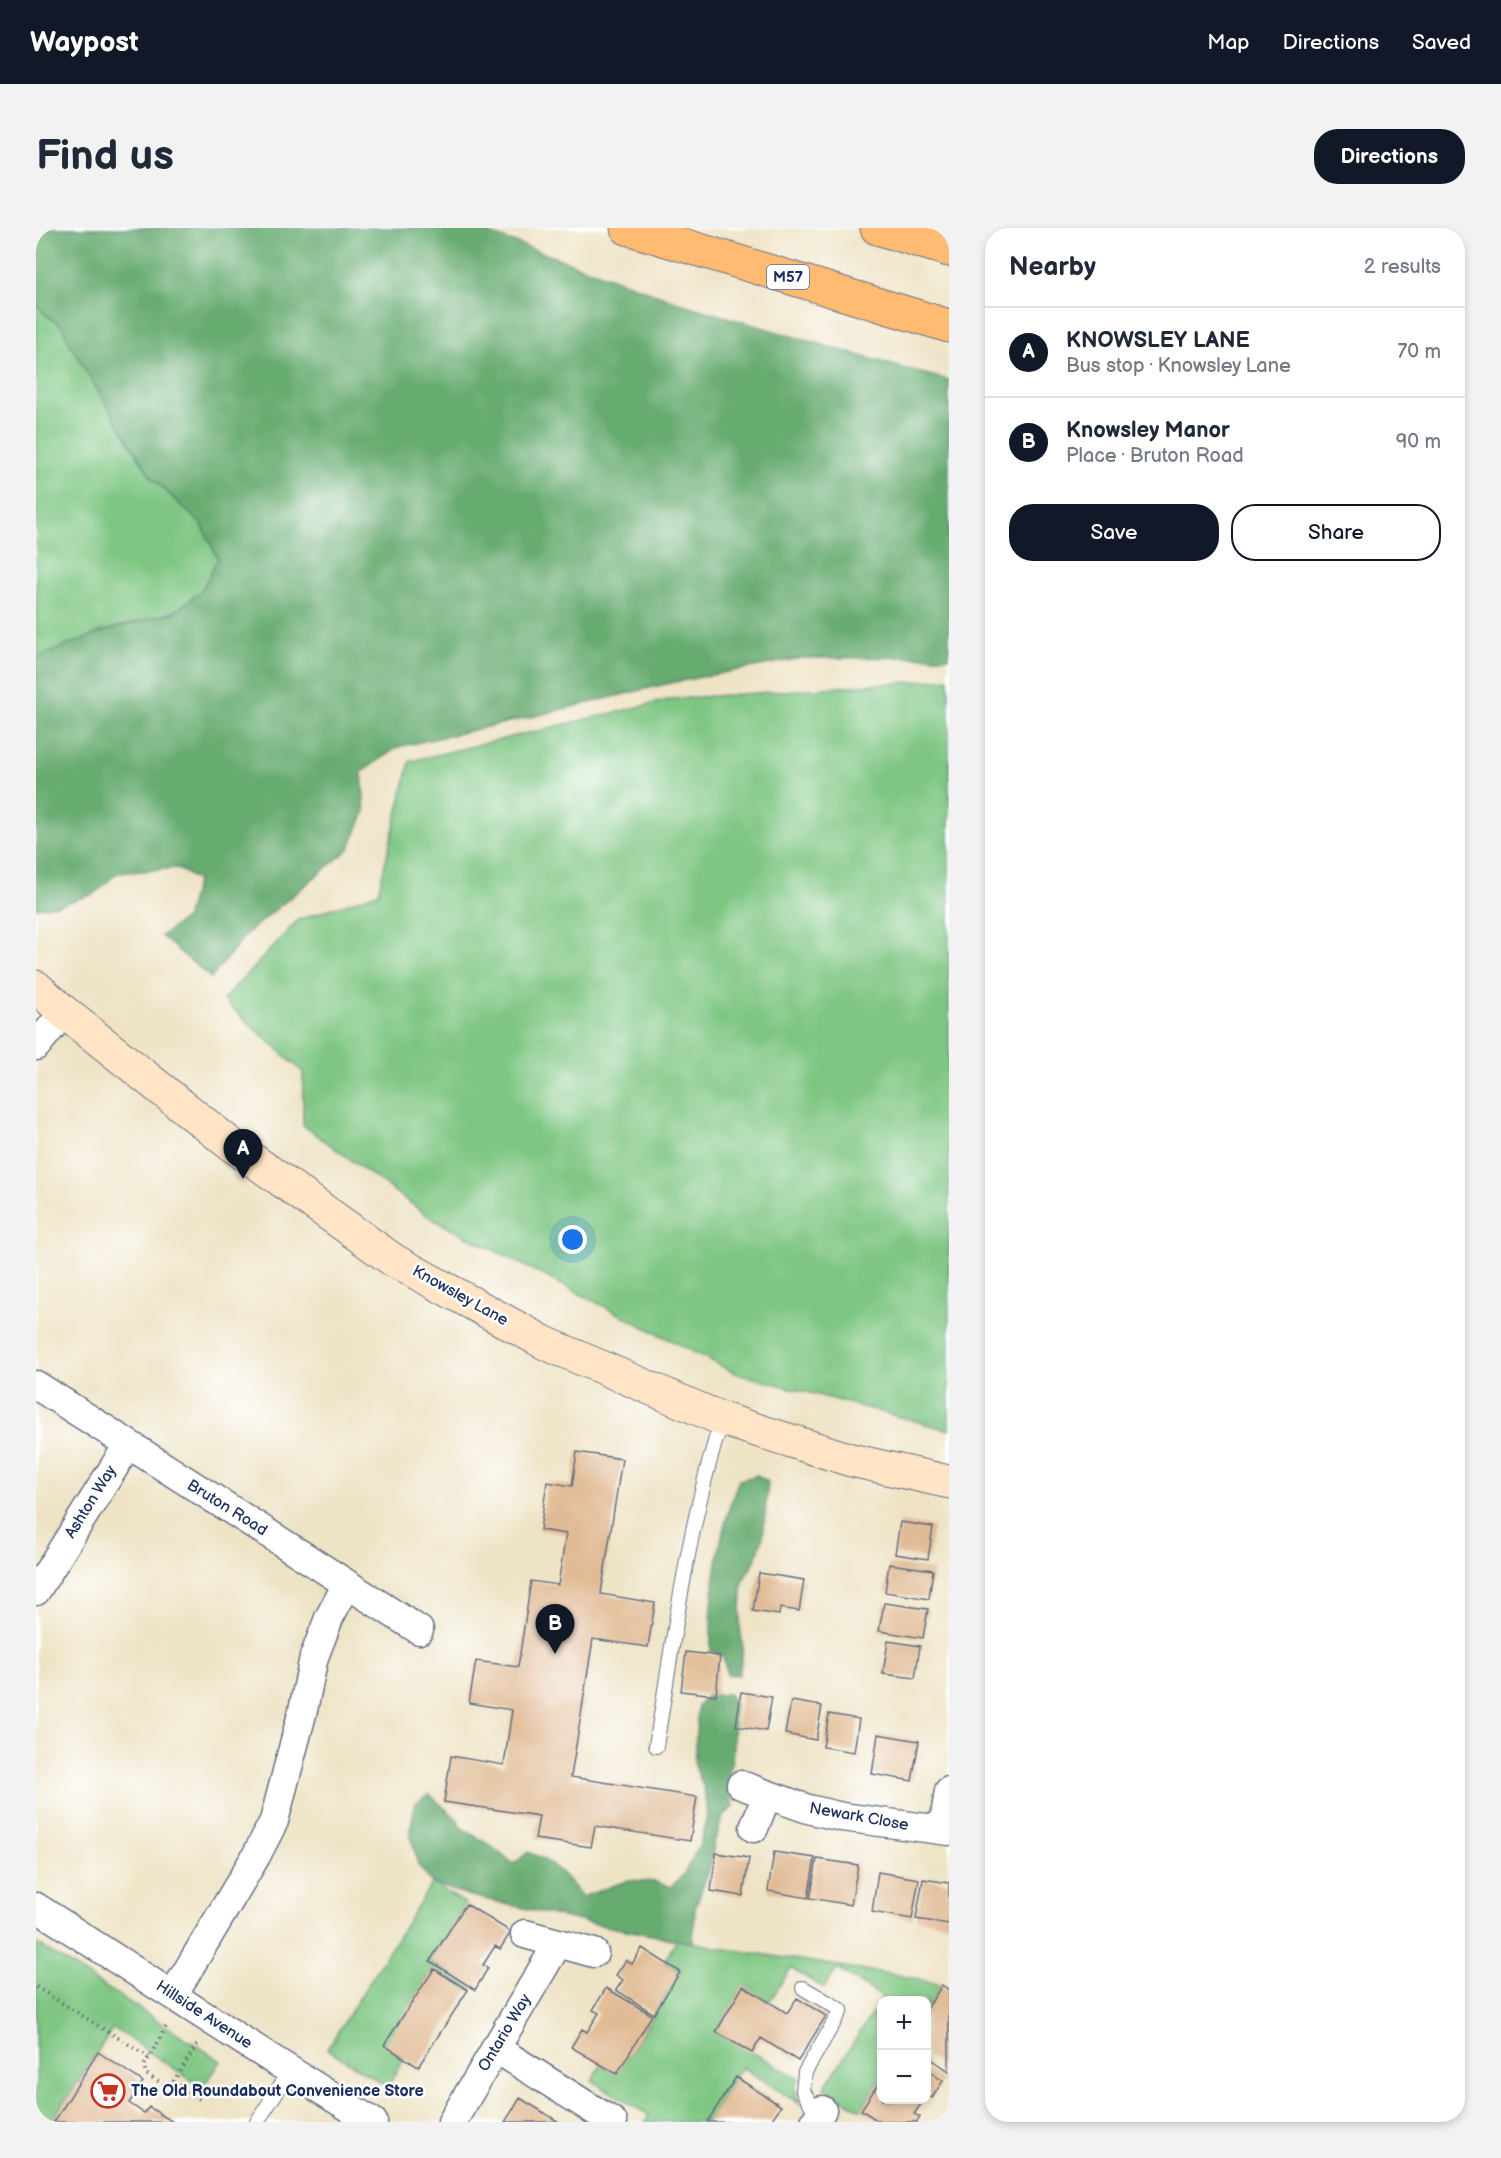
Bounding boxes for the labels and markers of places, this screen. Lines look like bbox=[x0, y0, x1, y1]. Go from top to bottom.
pin: A bbox=[224, 1130, 262, 1179]
pin: B bbox=[536, 1604, 574, 1654]
supermarket icon: The Old Roundabout Convenience Store bbox=[90, 2073, 126, 2109]
place label: The Old Roundabout Convenience Store bbox=[131, 2082, 424, 2101]

